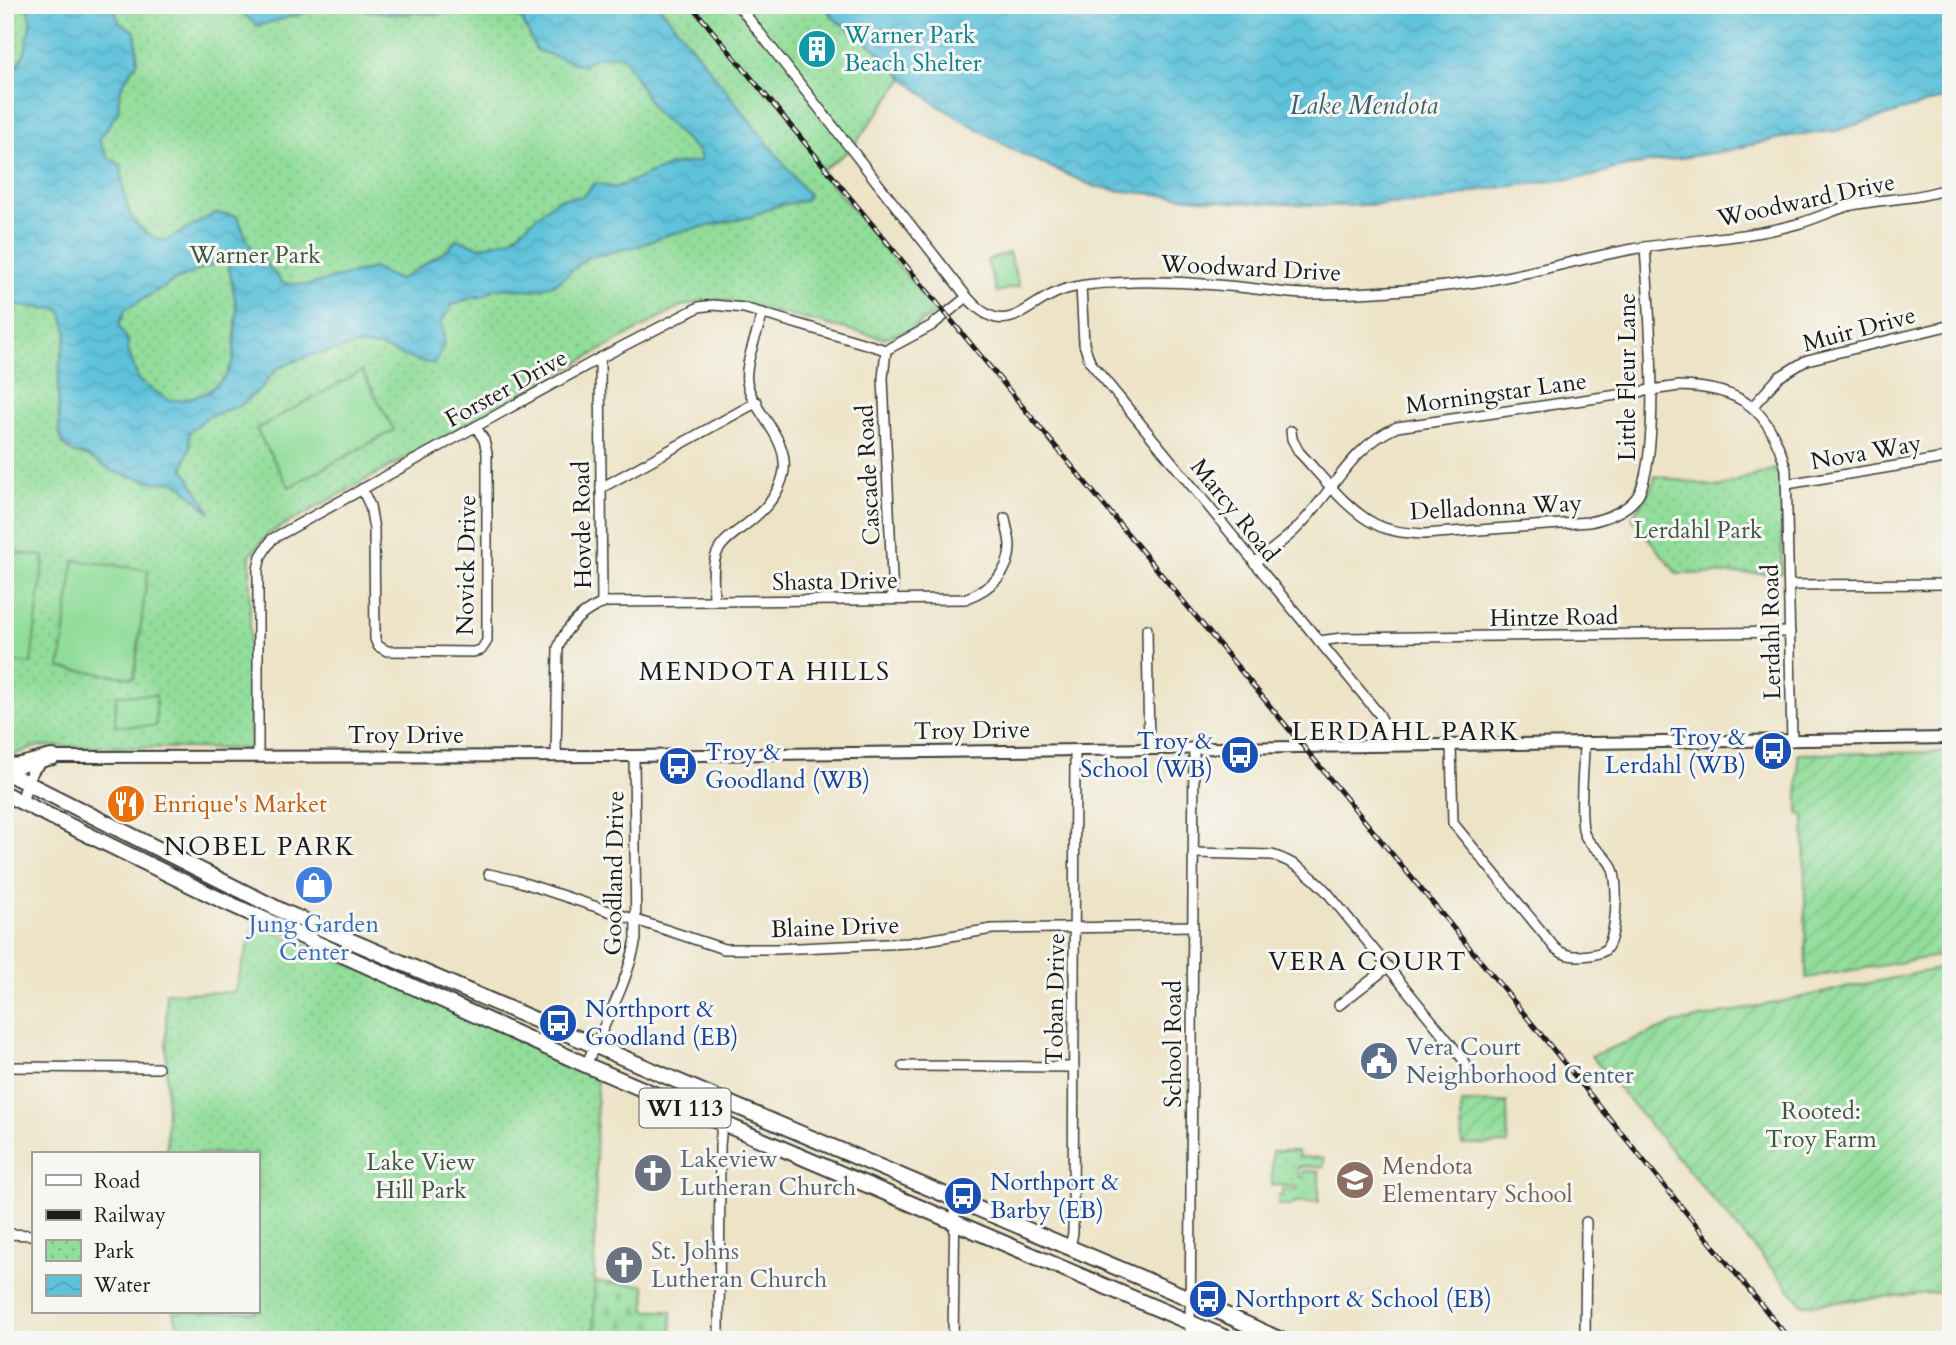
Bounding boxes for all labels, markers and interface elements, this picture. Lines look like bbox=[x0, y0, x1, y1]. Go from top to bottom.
place label: Warner Park Beach Shelter bbox=[843, 19, 982, 80]
building icon: Warner Park Beach Shelter bbox=[796, 28, 838, 70]
water label: Lake Mendota bbox=[1290, 88, 1439, 123]
street label: Woodward Drive bbox=[1713, 166, 1898, 236]
park label: Warner Park bbox=[188, 239, 321, 272]
street label: Woodward Drive bbox=[1159, 247, 1342, 290]
street label: Little Fleur Lane bbox=[1611, 293, 1644, 461]
street label: Muir Drive bbox=[1799, 299, 1919, 360]
street label: Forster Drive bbox=[439, 341, 573, 436]
street label: Morningstar Lane bbox=[1403, 364, 1589, 423]
street label: Cascade Road bbox=[848, 404, 889, 546]
street label: Nova Way bbox=[1808, 426, 1924, 478]
street label: Marcy Road bbox=[1183, 452, 1287, 569]
street label: Hovde Road bbox=[565, 460, 600, 589]
street label: Delladonna Way bbox=[1409, 486, 1583, 528]
street label: Novick Drive bbox=[449, 494, 484, 636]
park label: Lerdahl Park bbox=[1633, 514, 1763, 547]
street label: Shasta Drive bbox=[772, 564, 898, 599]
street label: Lerdahl Road bbox=[1754, 564, 1789, 700]
street label: Hintze Road bbox=[1489, 600, 1619, 635]
district label: MENDOTA HILLS bbox=[639, 654, 891, 689]
street label: Troy Drive bbox=[913, 713, 1031, 748]
district label: LERDAHL PARK bbox=[1291, 714, 1521, 749]
street label: Troy Drive bbox=[348, 719, 464, 752]
place label: Troy & Lerdahl (WB) bbox=[1605, 721, 1746, 782]
place label: Troy & School (WB) bbox=[1080, 725, 1213, 786]
bus stop icon: Troy & Lerdahl (WB) bbox=[1752, 730, 1794, 772]
bus stop icon: Troy & School (WB) bbox=[1219, 734, 1261, 776]
place label: Troy & Goodland (WB) bbox=[705, 736, 870, 797]
bus stop icon: Troy & Goodland (WB) bbox=[657, 745, 699, 787]
restaurant icon: Enrique's Market bbox=[105, 783, 147, 825]
place label: Enrique's Market bbox=[153, 788, 327, 821]
street label: Goodland Drive bbox=[597, 790, 632, 956]
district label: NOBEL PARK bbox=[164, 829, 356, 864]
shop icon: Jung Garden Center bbox=[293, 864, 335, 906]
place label: Jung Garden Center bbox=[246, 908, 379, 969]
street label: Blaine Drive bbox=[770, 909, 900, 946]
street label: Toban Drive bbox=[1038, 933, 1073, 1065]
district label: VERA COURT bbox=[1268, 944, 1468, 979]
street label: School Road bbox=[1157, 980, 1190, 1108]
place label: Northport & Goodland (EB) bbox=[585, 993, 738, 1054]
bus stop icon: Northport & Goodland (EB) bbox=[537, 1002, 579, 1044]
place label: Vera Court Neighborhood Center bbox=[1406, 1031, 1634, 1092]
public building icon: Vera Court Neighborhood Center bbox=[1358, 1040, 1400, 1082]
road number: WI 113 bbox=[640, 1088, 730, 1128]
park label: Rooted: Troy Farm bbox=[1765, 1095, 1877, 1156]
place label: Lakeview Lutheran Church bbox=[680, 1143, 856, 1204]
park label: Lake View Hill Park bbox=[366, 1146, 476, 1207]
place label: Mendota Elementary School bbox=[1382, 1150, 1573, 1211]
legend bbox=[32, 1152, 259, 1314]
church icon: Lakeview Lutheran Church bbox=[632, 1152, 674, 1194]
school or university icon: Mendota Elementary School bbox=[1334, 1159, 1376, 1201]
place label: Northport & Barby (EB) bbox=[990, 1166, 1119, 1227]
text: Road bbox=[94, 1167, 140, 1196]
bus stop icon: Northport & Barby (EB) bbox=[942, 1175, 984, 1217]
text: Railway bbox=[94, 1201, 166, 1230]
place label: St. Johns Lutheran Church bbox=[651, 1235, 827, 1296]
text: Park bbox=[94, 1237, 135, 1266]
church icon: St. Johns Lutheran Church bbox=[603, 1244, 645, 1286]
text: Water bbox=[93, 1271, 150, 1300]
bus stop icon: Northport & School (EB) bbox=[1187, 1278, 1229, 1320]
place label: Northport & School (EB) bbox=[1235, 1283, 1492, 1316]

